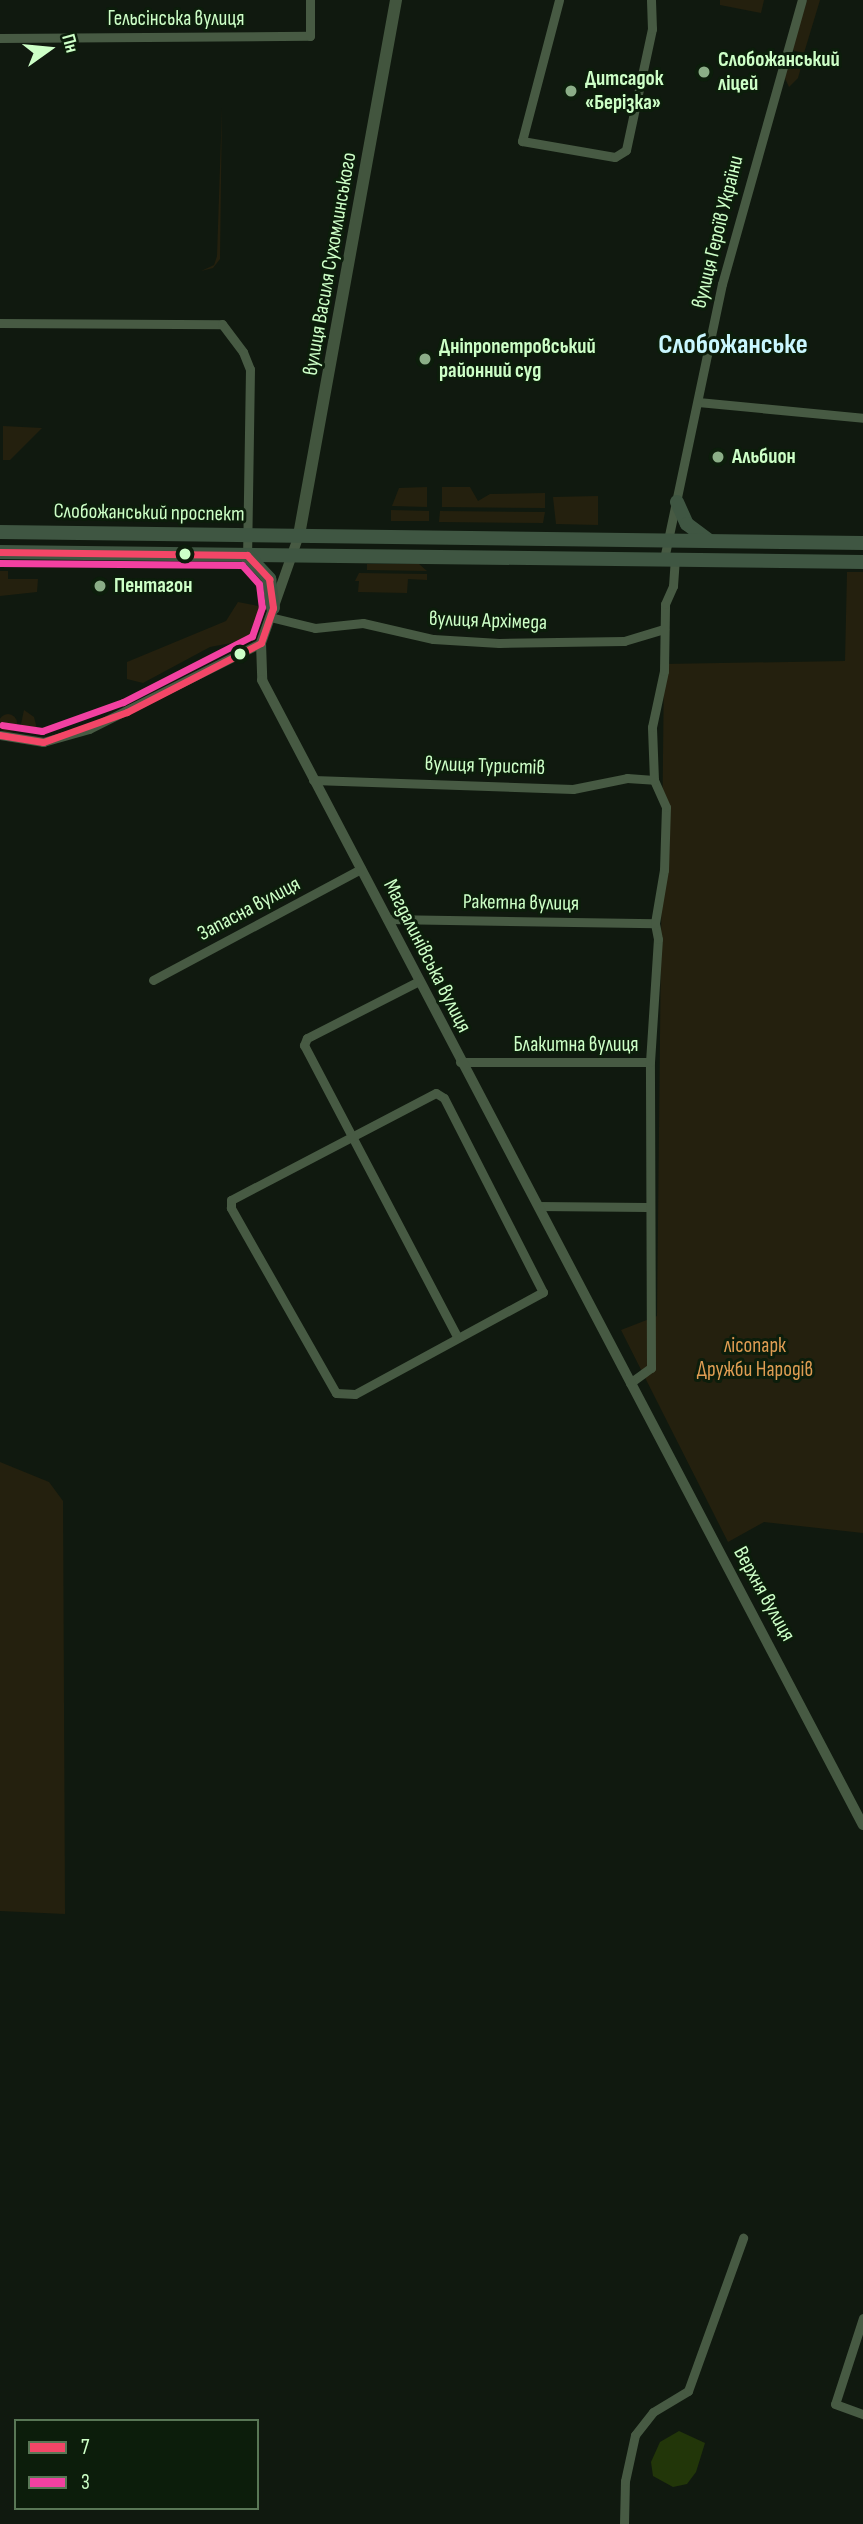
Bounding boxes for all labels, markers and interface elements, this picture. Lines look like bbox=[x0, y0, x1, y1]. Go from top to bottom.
street label: Гельсінська вулиця bbox=[108, 6, 244, 32]
north arrow bbox=[14, 14, 84, 84]
text: Пн bbox=[56, 32, 83, 55]
place label: Слобожанський ліцей bbox=[718, 47, 840, 97]
marker: Слобожанський ліцей bbox=[696, 64, 712, 80]
place label: Дитсадок «Берізка» bbox=[585, 66, 663, 116]
marker: Дитсадок «Берізка» bbox=[563, 83, 579, 99]
street label: вулиця Василя Сухомлинського bbox=[298, 150, 362, 378]
street label: вулиця Героїв України bbox=[687, 153, 749, 311]
district label: Слобожанське bbox=[658, 328, 808, 362]
place label: Дніпропетровський районний суд bbox=[439, 334, 596, 384]
marker: Дніпропетровський районний суд bbox=[417, 351, 433, 367]
place label: Альбион bbox=[732, 444, 796, 470]
marker: Альбион bbox=[710, 449, 726, 465]
street label: Слобожанський проспект bbox=[53, 499, 245, 527]
unlabelled marker bbox=[178, 547, 192, 561]
place label: Пентагон bbox=[114, 573, 192, 599]
marker: Пентагон bbox=[92, 578, 108, 594]
street label: вулиця Архімеда bbox=[428, 606, 548, 636]
unlabelled marker bbox=[233, 647, 247, 661]
street label: вулиця Туристів bbox=[424, 751, 546, 781]
street label: Запасна вулиця bbox=[193, 871, 305, 947]
street label: Магдалинівська вулиця bbox=[378, 875, 476, 1037]
street label: Ракетна вулиця bbox=[463, 889, 579, 917]
street label: Блакитна вулиця bbox=[513, 1032, 639, 1058]
park label: лісопарк Дружби Народів bbox=[697, 1333, 813, 1383]
street label: Верхня вулиця bbox=[728, 1542, 800, 1646]
legend bbox=[14, 2419, 259, 2510]
text: 7 bbox=[81, 2435, 89, 2460]
text: 3 bbox=[81, 2470, 90, 2495]

